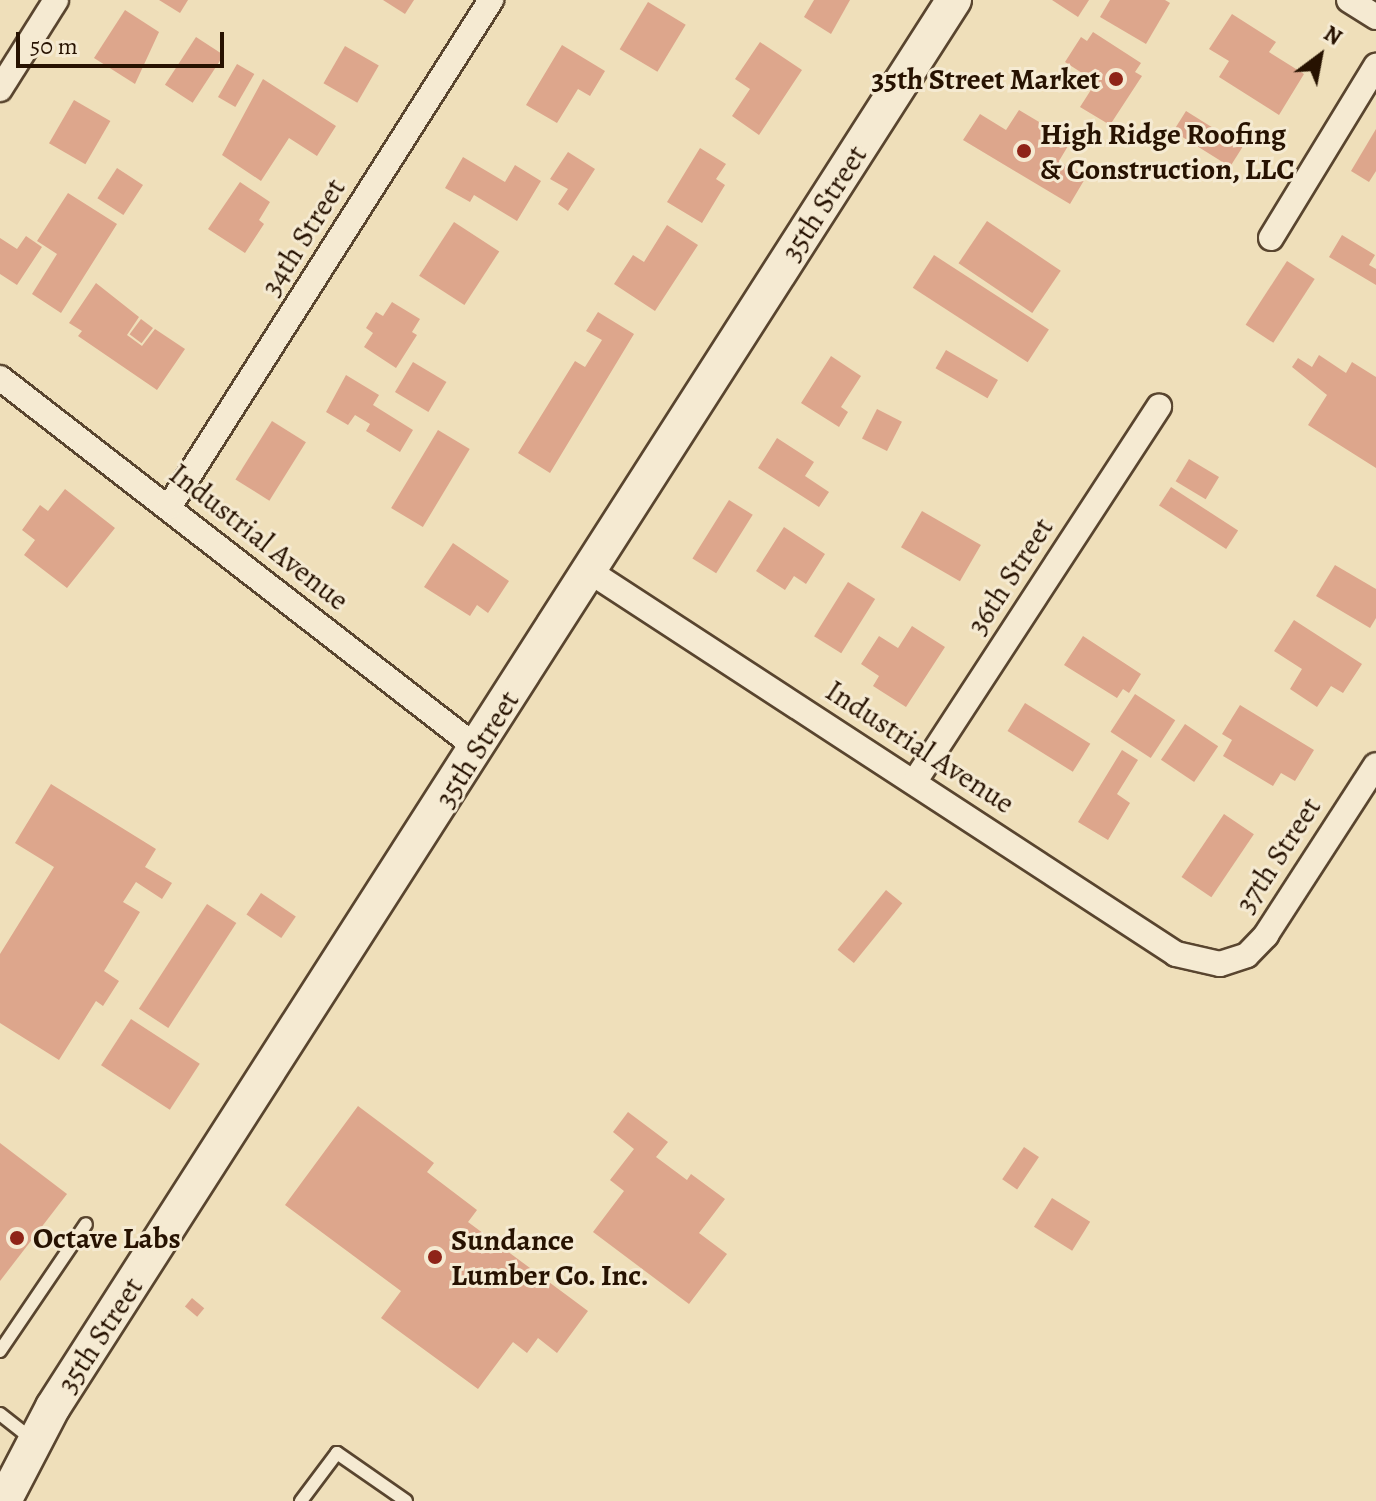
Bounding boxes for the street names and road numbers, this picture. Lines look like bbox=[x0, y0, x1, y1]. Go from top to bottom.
street label: 35th Street bbox=[773, 138, 875, 268]
street label: 34th Street bbox=[253, 172, 353, 302]
street label: Industrial Avenue bbox=[162, 456, 356, 618]
street label: 36th Street bbox=[959, 511, 1061, 641]
street label: Industrial Avenue bbox=[819, 673, 1021, 821]
street label: 35th Street bbox=[427, 684, 527, 814]
street label: 37th Street bbox=[1227, 790, 1329, 920]
street label: 35th Street bbox=[49, 1270, 151, 1400]

